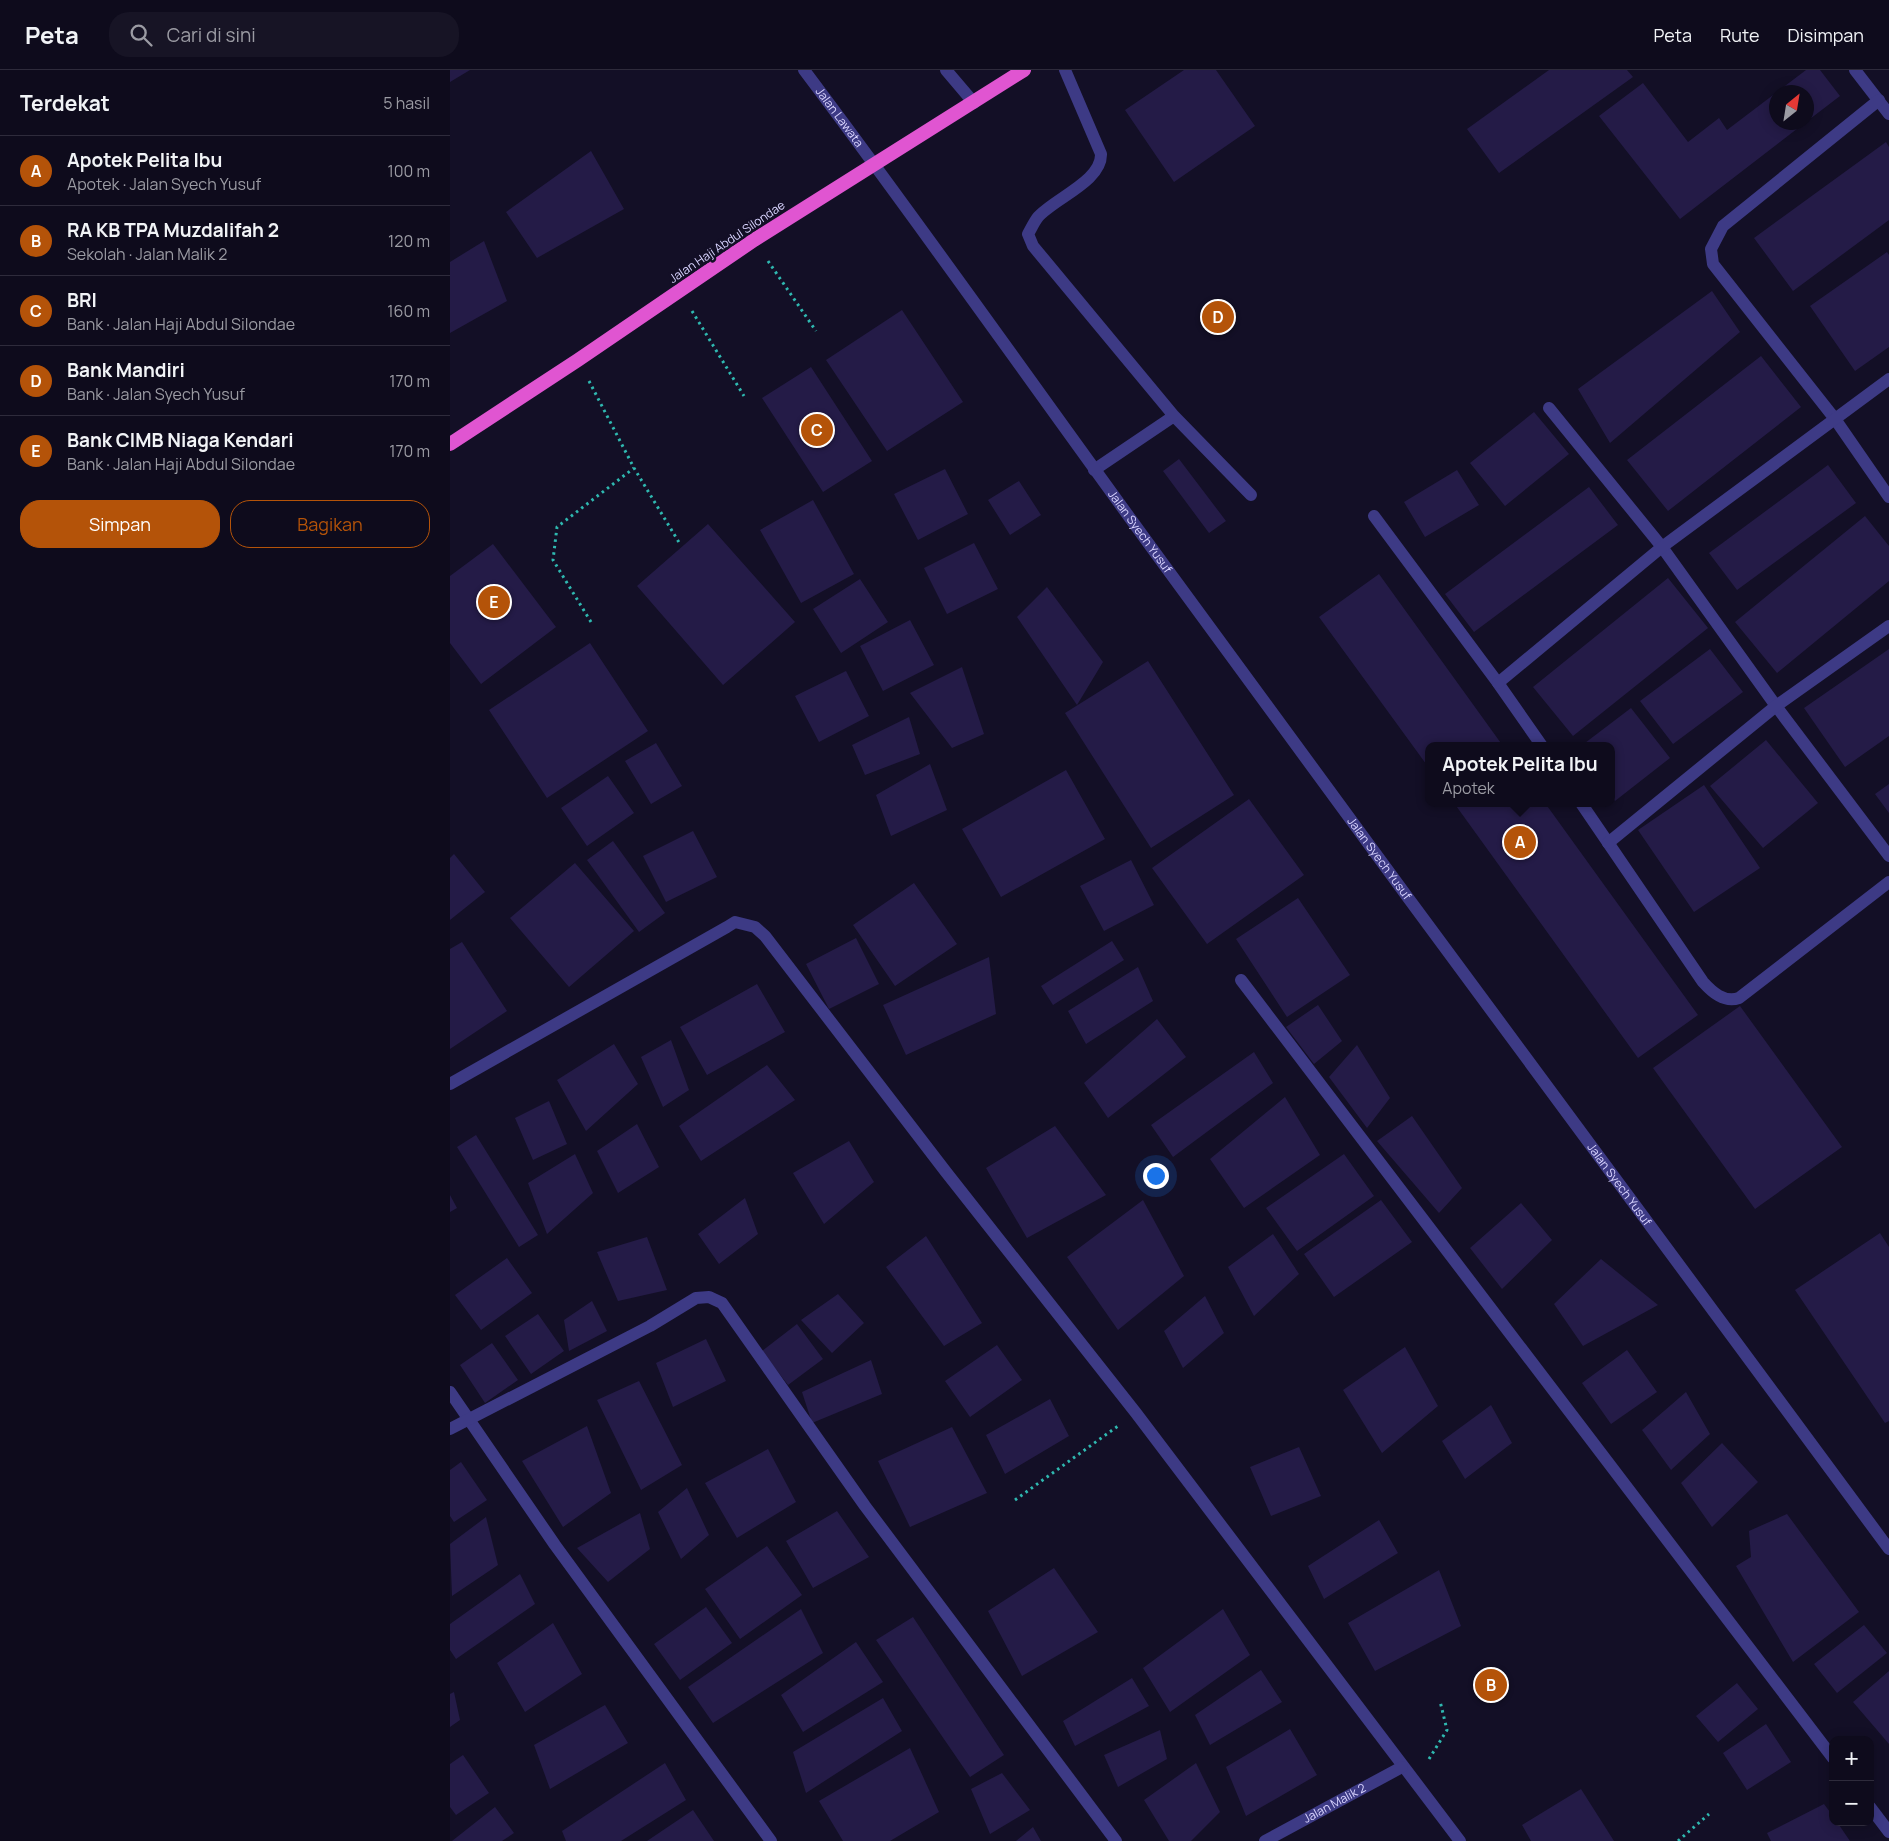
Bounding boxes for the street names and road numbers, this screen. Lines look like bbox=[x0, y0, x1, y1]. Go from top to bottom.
street label: Jalan Lawata bbox=[812, 83, 868, 150]
street label: Jalan Haji Abdul Silondae bbox=[665, 196, 788, 287]
street label: Jalan Syech Yusuf bbox=[1104, 486, 1177, 577]
street label: Jalan Syech Yusuf bbox=[1343, 813, 1416, 904]
street label: Jalan Syech Yusuf bbox=[1583, 1139, 1656, 1230]
street label: Jalan Malik 2 bbox=[1300, 1779, 1369, 1827]

